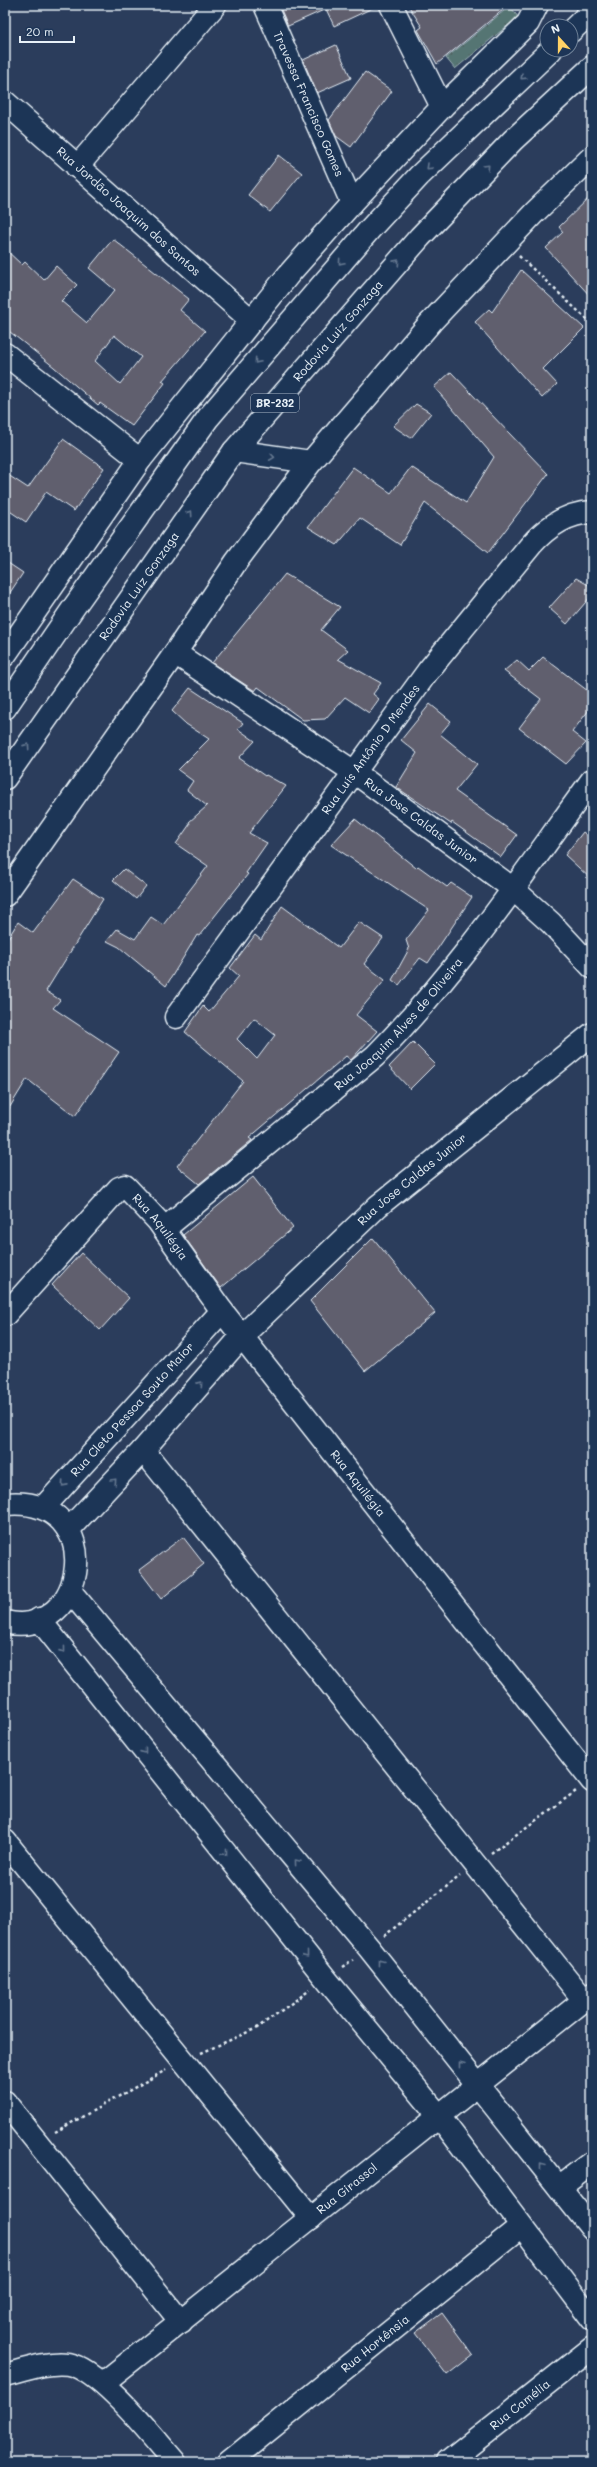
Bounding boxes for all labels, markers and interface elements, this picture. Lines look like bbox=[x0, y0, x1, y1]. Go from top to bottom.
scale bar bbox=[20, 18, 74, 44]
north arrow bbox=[539, 18, 579, 58]
text: N bbox=[549, 20, 562, 37]
text: 20 m bbox=[26, 23, 54, 39]
street label: Travessa Francisco Gomes bbox=[270, 28, 348, 179]
one-way arrow bbox=[520, 72, 528, 80]
street label: Rua Jordão Joaquim dos Santos bbox=[54, 143, 205, 279]
one-way arrow bbox=[426, 162, 434, 170]
one-way arrow bbox=[482, 164, 489, 172]
one-way arrow bbox=[339, 258, 346, 265]
one-way arrow bbox=[393, 259, 400, 267]
street label: Rodovia Luiz Gonzaga bbox=[289, 276, 386, 385]
one-way arrow bbox=[254, 357, 261, 364]
road number: BR-232 bbox=[251, 394, 299, 412]
one-way arrow bbox=[269, 452, 275, 461]
one-way arrow bbox=[185, 510, 193, 517]
street label: Rodovia Luiz Gonzaga bbox=[95, 528, 182, 643]
street label: Rua Luís Antônio D Mendes bbox=[317, 680, 423, 817]
one-way arrow bbox=[22, 743, 29, 750]
street label: Rua Jose Caldas Junior bbox=[362, 773, 481, 867]
street label: Rua Joaquim Alves de Oliveira bbox=[330, 954, 465, 1093]
street label: Rua Jose Caldas Junior bbox=[354, 1129, 469, 1229]
street label: Rua Aquilégia bbox=[129, 1190, 192, 1263]
street label: Rua Cleto Pessoa Souto Maior bbox=[66, 1338, 197, 1480]
one-way arrow bbox=[195, 1381, 203, 1389]
street label: Rua Aquilégia bbox=[327, 1446, 390, 1519]
one-way arrow bbox=[109, 1478, 116, 1486]
one-way arrow bbox=[62, 1480, 69, 1487]
one-way arrow bbox=[58, 1645, 65, 1652]
one-way arrow bbox=[139, 1747, 146, 1754]
one-way arrow bbox=[220, 1849, 227, 1856]
one-way arrow bbox=[294, 1860, 301, 1867]
one-way arrow bbox=[301, 1950, 308, 1957]
one-way arrow bbox=[378, 1960, 385, 1967]
one-way arrow bbox=[458, 2062, 465, 2069]
street label: Rua Girassol bbox=[313, 2159, 380, 2217]
one-way arrow bbox=[539, 2164, 546, 2171]
street label: Rua Hortênsia bbox=[337, 2311, 412, 2376]
street label: Rua Camélia bbox=[486, 2375, 553, 2433]

